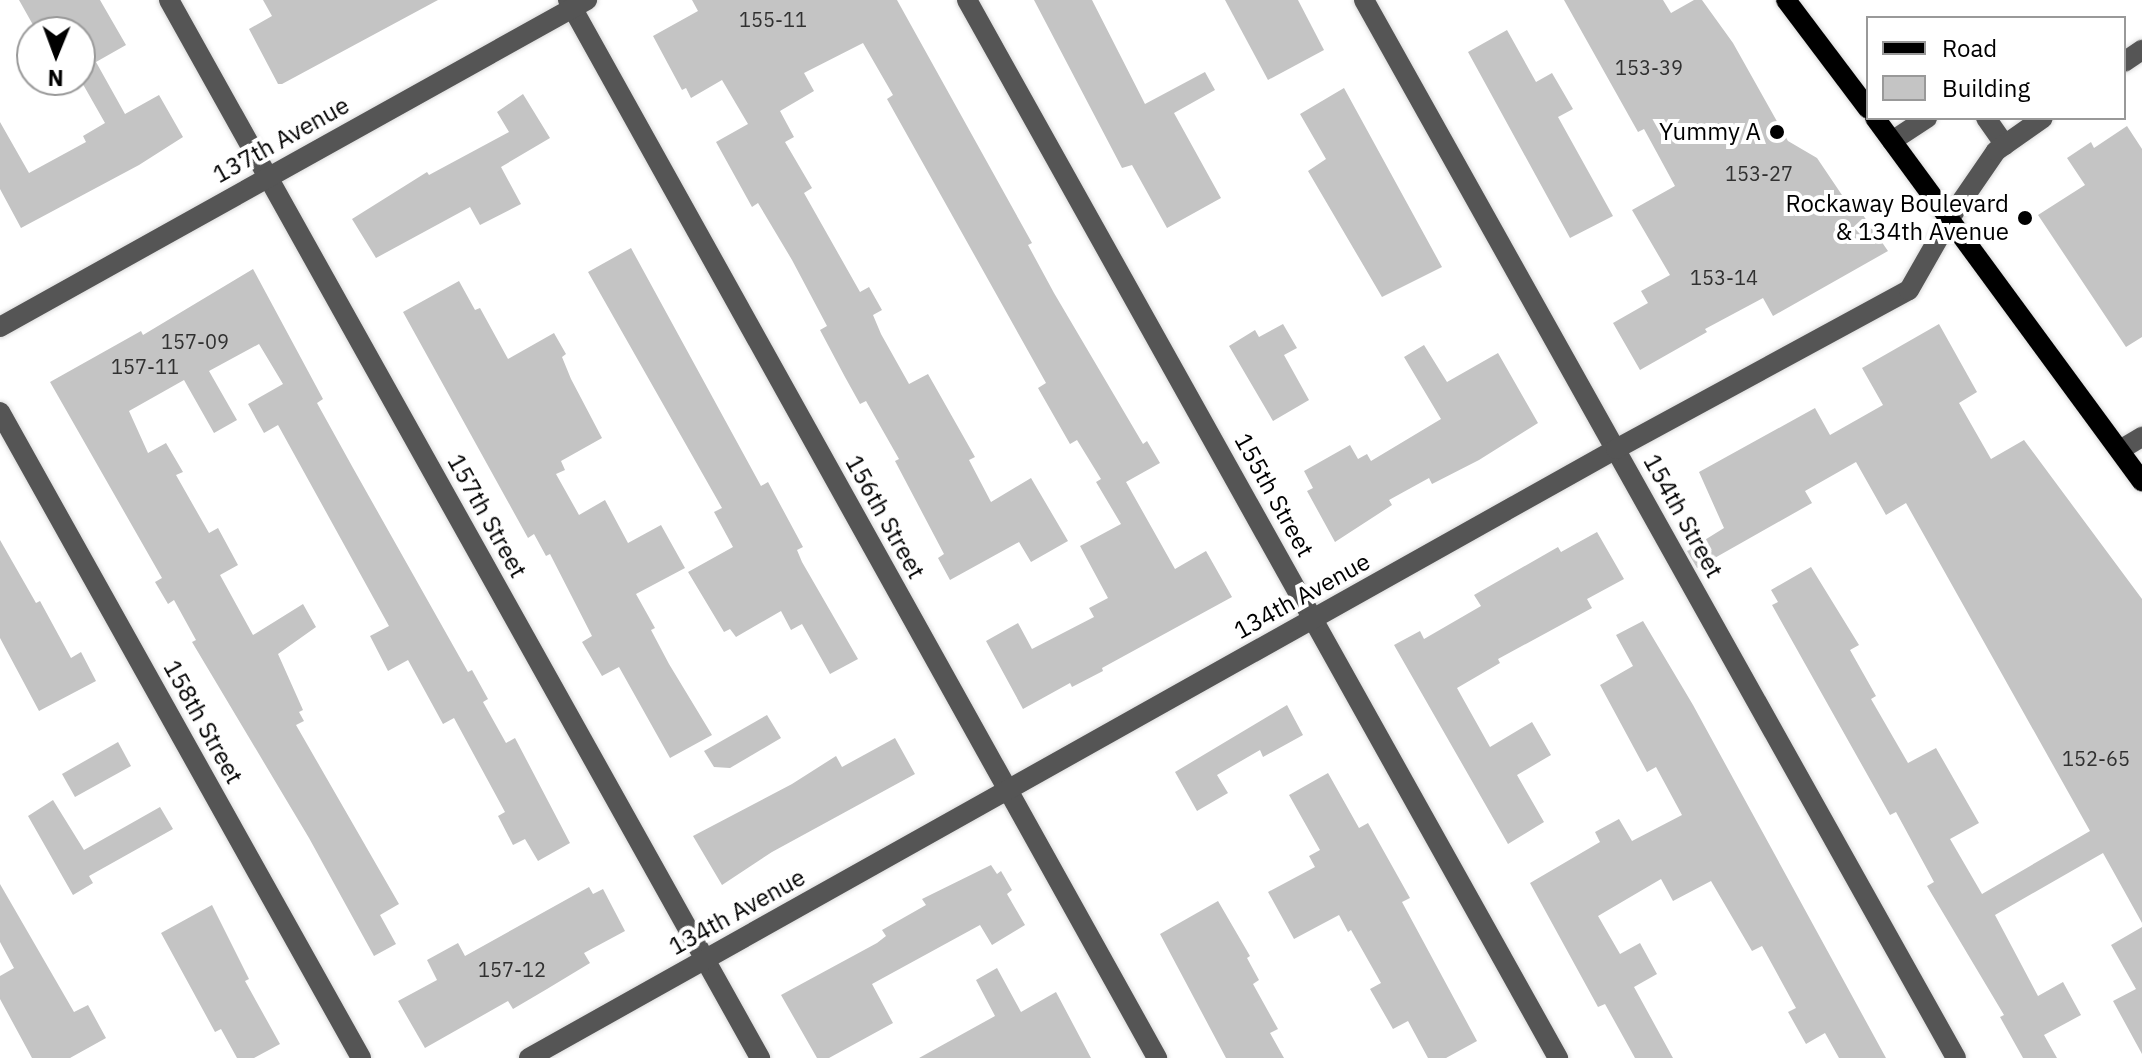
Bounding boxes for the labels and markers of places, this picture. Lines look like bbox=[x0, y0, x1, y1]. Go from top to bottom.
place label: Yummy A bbox=[1659, 118, 1761, 146]
marker: Yummy A bbox=[1768, 123, 1786, 141]
place label: Rockaway Boulevard & 134th Avenue bbox=[1785, 190, 2009, 246]
marker: Rockaway Boulevard & 134th Avenue bbox=[2016, 209, 2034, 227]

